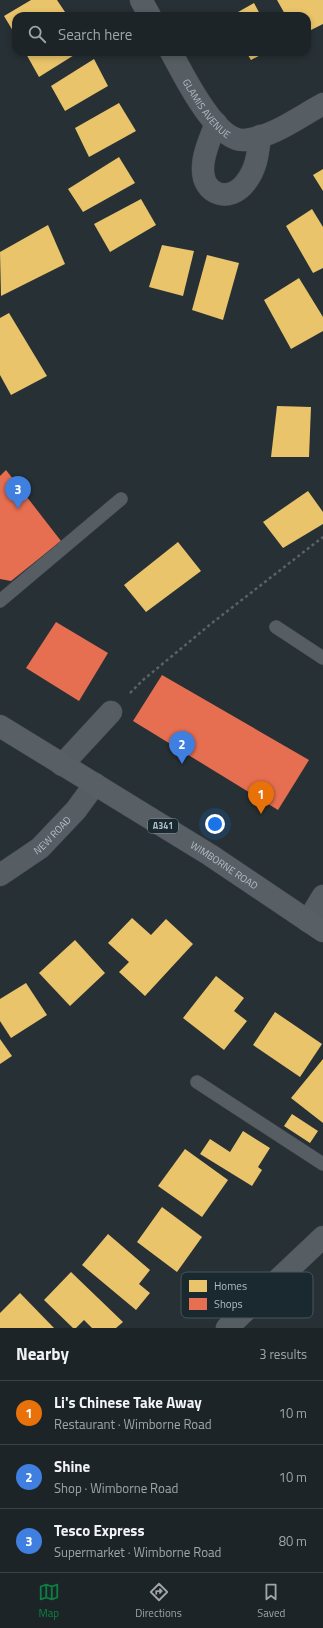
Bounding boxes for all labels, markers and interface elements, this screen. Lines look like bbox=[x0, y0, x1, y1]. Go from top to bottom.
search box bbox=[12, 12, 311, 56]
icon: search bbox=[26, 23, 48, 45]
text: Search here bbox=[58, 23, 132, 46]
street label: GLAMIS AVENUE bbox=[179, 76, 234, 142]
pin: 3 bbox=[5, 476, 31, 509]
pin: 2 bbox=[169, 731, 195, 764]
pin: 1 bbox=[248, 781, 274, 814]
street label: NEW ROAD bbox=[31, 813, 75, 858]
your location bbox=[205, 814, 225, 834]
road number: A341 bbox=[148, 819, 178, 833]
street label: WIMBORNE ROAD bbox=[187, 838, 261, 893]
legend bbox=[181, 1272, 313, 1318]
text: Homes bbox=[214, 1278, 247, 1294]
text: Shops bbox=[214, 1296, 243, 1312]
text: Nearby bbox=[16, 1341, 69, 1367]
text: 3 results bbox=[259, 1344, 307, 1364]
text: Li's Chinese Take Away bbox=[54, 1391, 202, 1414]
text: 1 bbox=[25, 1403, 33, 1423]
text: 10 m bbox=[279, 1403, 307, 1423]
text: Restaurant · Wimborne Road bbox=[54, 1414, 212, 1434]
text: Shine bbox=[54, 1455, 90, 1478]
text: 2 bbox=[25, 1467, 33, 1487]
text: 10 m bbox=[279, 1467, 307, 1487]
text: Shop · Wimborne Road bbox=[54, 1478, 178, 1498]
text: Tesco Express bbox=[54, 1519, 144, 1542]
text: 3 bbox=[25, 1531, 33, 1551]
text: 80 m bbox=[279, 1531, 307, 1551]
text: Supermarket · Wimborne Road bbox=[54, 1542, 221, 1562]
tab: Map bbox=[38, 1581, 60, 1621]
tab: Directions bbox=[135, 1581, 182, 1621]
tab: Saved bbox=[257, 1581, 285, 1621]

